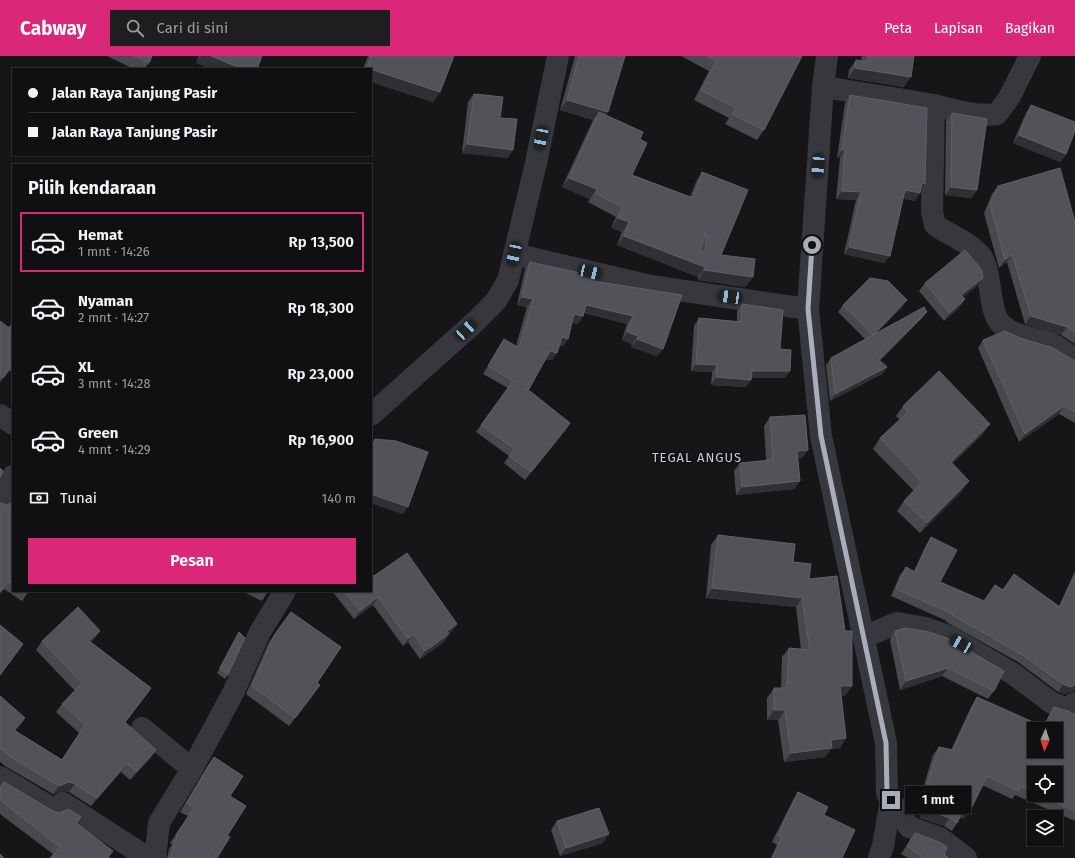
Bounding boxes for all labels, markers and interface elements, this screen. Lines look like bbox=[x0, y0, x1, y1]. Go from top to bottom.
search box bbox=[110, 10, 390, 46]
text: Cabway bbox=[20, 17, 86, 40]
icon: search bbox=[124, 17, 146, 39]
text: Cari di sini bbox=[156, 19, 228, 37]
text: Peta bbox=[884, 20, 912, 37]
text: Lapisan bbox=[934, 20, 983, 37]
text: Bagikan bbox=[1005, 20, 1055, 37]
text: Jalan Raya Tanjung Pasir bbox=[52, 84, 217, 102]
text: Jalan Raya Tanjung Pasir bbox=[52, 123, 217, 141]
car bbox=[533, 125, 549, 151]
car bbox=[811, 154, 825, 178]
text: Pilih kendaraan bbox=[28, 177, 156, 199]
icon: car bbox=[30, 224, 66, 260]
text: Hemat bbox=[78, 226, 123, 244]
text: Rp 13,500 bbox=[289, 233, 354, 251]
route start bbox=[803, 236, 821, 254]
car bbox=[506, 241, 522, 267]
text: 1 mnt · 14:26 bbox=[78, 244, 150, 259]
car bbox=[577, 263, 603, 281]
car bbox=[717, 289, 743, 305]
icon: car bbox=[30, 290, 66, 326]
text: Nyaman bbox=[78, 292, 133, 310]
text: Rp 18,300 bbox=[288, 299, 354, 317]
text: 2 mnt · 14:27 bbox=[78, 310, 149, 325]
car bbox=[453, 317, 479, 343]
icon: car bbox=[30, 356, 66, 392]
text: XL bbox=[78, 358, 94, 376]
text: Rp 23,000 bbox=[287, 365, 354, 383]
text: 3 mnt · 14:28 bbox=[78, 376, 151, 391]
icon: car bbox=[30, 422, 66, 458]
text: Green bbox=[78, 424, 118, 442]
text: Rp 16,900 bbox=[288, 431, 354, 449]
text: 4 mnt · 14:29 bbox=[78, 442, 151, 457]
district label: TEGAL ANGUS bbox=[652, 450, 742, 465]
icon: cash bbox=[28, 487, 50, 509]
text: Tunai bbox=[60, 489, 97, 507]
text: 140 m bbox=[322, 491, 356, 506]
button: Pesan bbox=[28, 538, 356, 584]
car bbox=[948, 633, 974, 655]
north arrow bbox=[1027, 722, 1063, 758]
map controls bbox=[1027, 722, 1063, 846]
button: locate bbox=[1027, 766, 1063, 802]
callout: 1 mnt bbox=[905, 786, 971, 814]
route end bbox=[882, 791, 900, 809]
text: 1 mnt bbox=[922, 792, 954, 807]
button: layers bbox=[1027, 810, 1063, 846]

